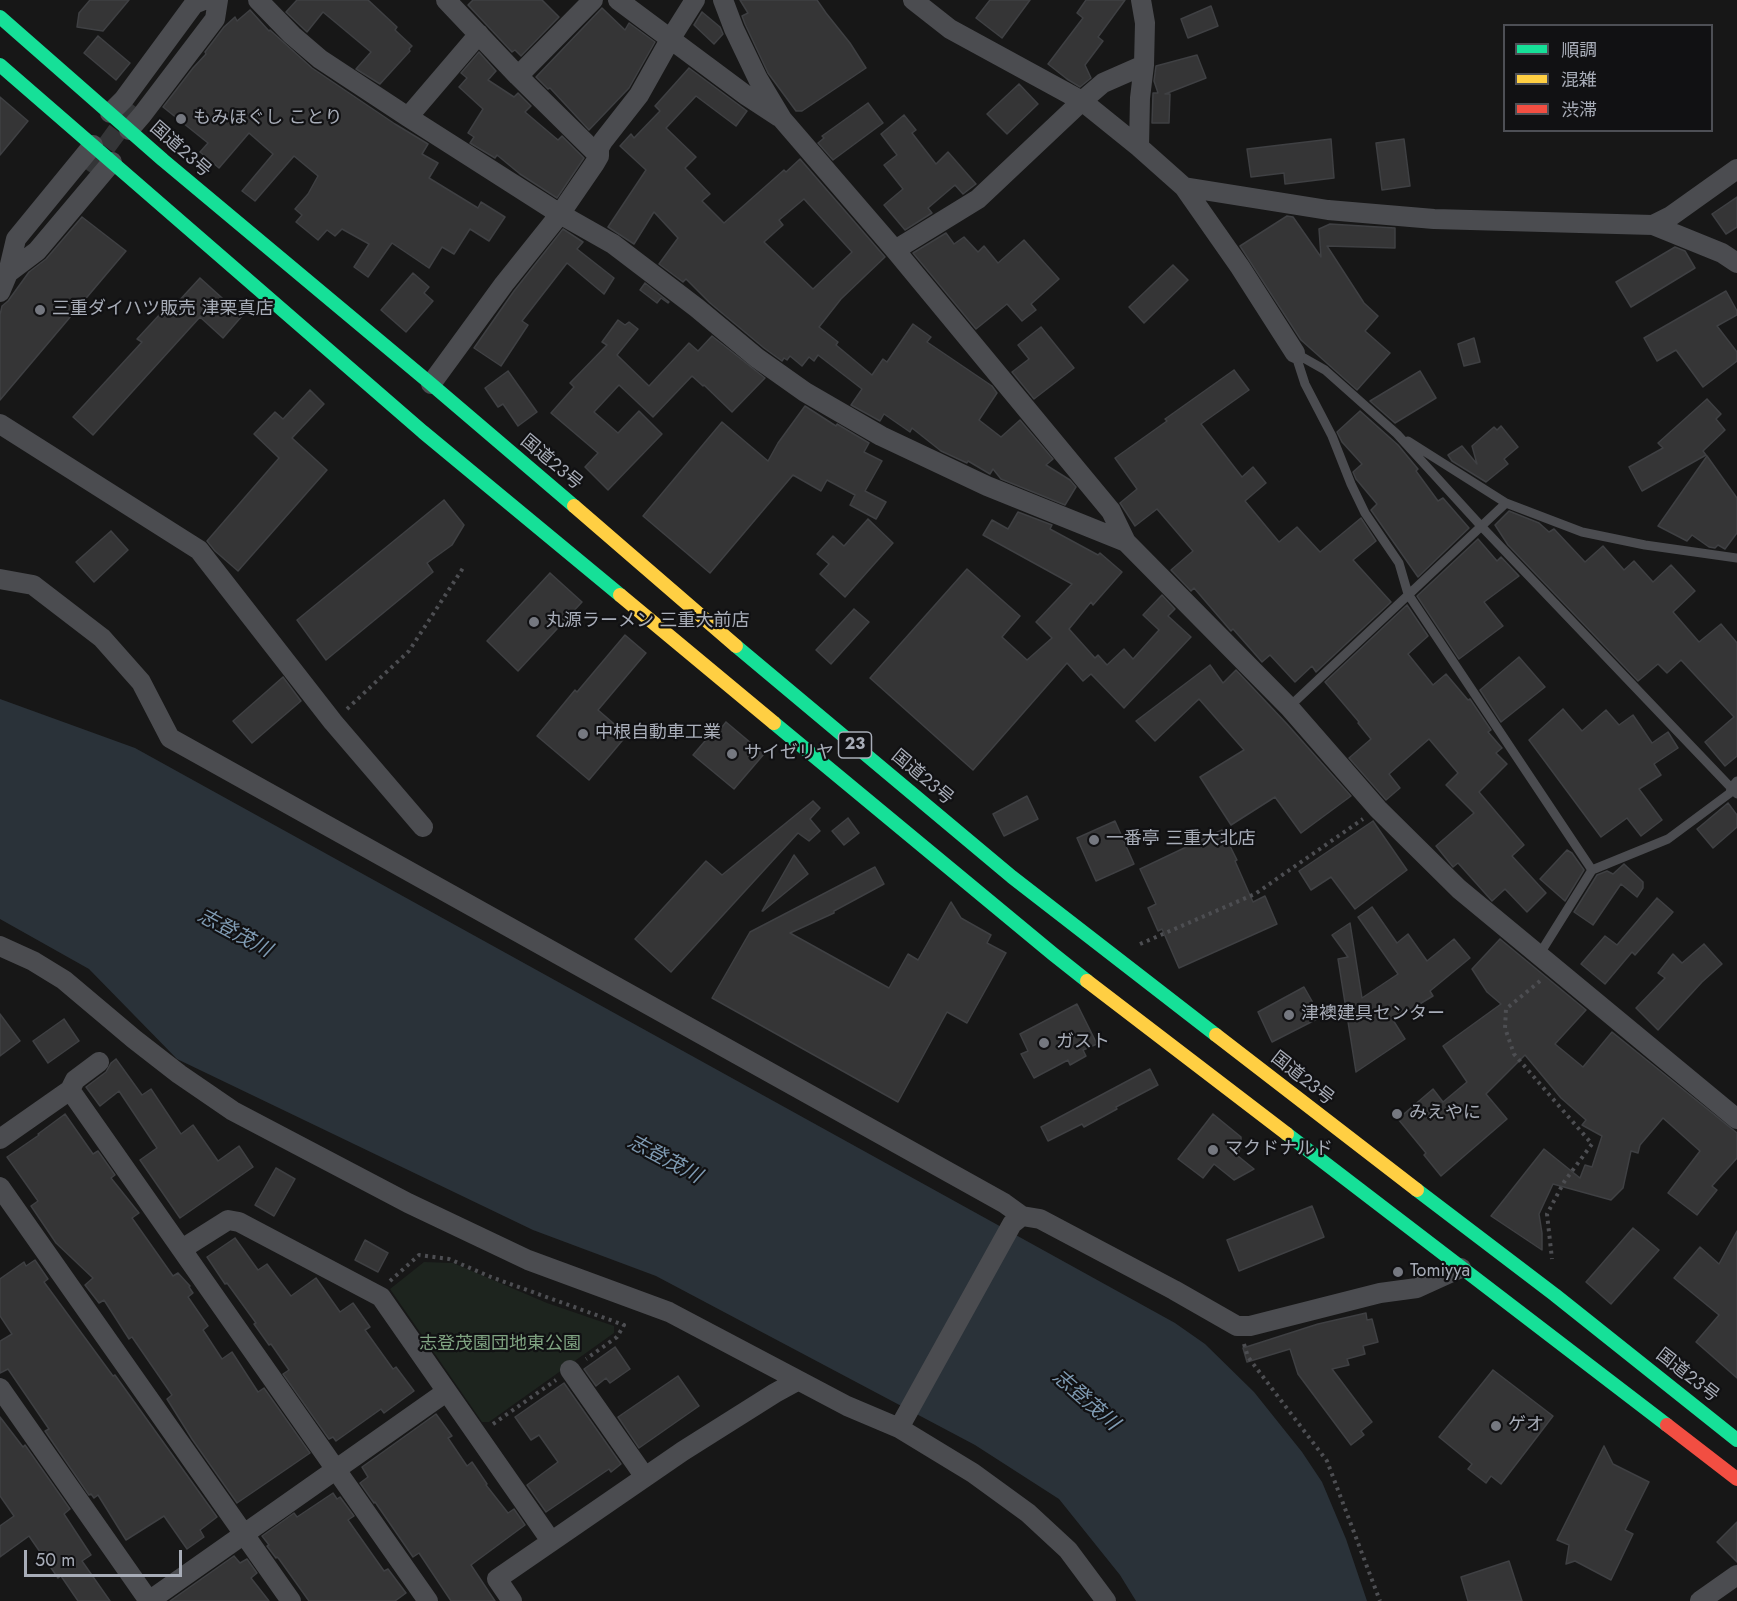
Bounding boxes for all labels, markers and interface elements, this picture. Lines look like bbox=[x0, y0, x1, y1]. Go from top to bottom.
legend bbox=[1503, 24, 1713, 132]
text: 順調 bbox=[1561, 37, 1597, 63]
text: 混雑 bbox=[1561, 67, 1597, 93]
text: 渋滞 bbox=[1561, 97, 1597, 123]
place label: もみほぐし ことり bbox=[193, 108, 342, 130]
marker: もみほぐし ことり bbox=[174, 112, 188, 126]
street label: 国道23号 bbox=[145, 118, 215, 182]
place label: 三重ダイハツ販売 津栗真店 bbox=[52, 299, 273, 321]
marker: 三重ダイハツ販売 津栗真店 bbox=[33, 303, 47, 317]
street label: 国道23号 bbox=[516, 431, 586, 495]
place label: 丸源ラーメン 三重大前店 bbox=[546, 611, 749, 633]
marker: 丸源ラーメン 三重大前店 bbox=[527, 615, 541, 629]
place label: 中根自動車工業 bbox=[595, 723, 721, 745]
marker: 中根自動車工業 bbox=[576, 727, 590, 741]
road number: 23 bbox=[838, 732, 872, 758]
place label: サイゼリヤ bbox=[744, 743, 834, 765]
street label: 国道23号 bbox=[887, 746, 957, 810]
marker: サイゼリヤ bbox=[725, 747, 739, 761]
place label: 一番亭 三重大北店 bbox=[1106, 829, 1255, 851]
marker: 一番亭 三重大北店 bbox=[1087, 833, 1101, 847]
water label: 志登茂川 bbox=[193, 905, 275, 963]
place label: 津襖建具センター bbox=[1301, 1004, 1445, 1026]
marker: 津襖建具センター bbox=[1282, 1008, 1296, 1022]
place label: ガスト bbox=[1056, 1032, 1110, 1054]
marker: ガスト bbox=[1037, 1036, 1051, 1050]
street label: 国道23号 bbox=[1266, 1048, 1338, 1110]
place label: みえやに bbox=[1409, 1103, 1481, 1125]
marker: みえやに bbox=[1390, 1107, 1404, 1121]
water label: 志登茂川 bbox=[623, 1131, 705, 1189]
place label: マクドナルド bbox=[1225, 1139, 1333, 1161]
marker: マクドナルド bbox=[1206, 1143, 1220, 1157]
place label: Tomiyya bbox=[1410, 1261, 1470, 1283]
marker: Tomiyya bbox=[1391, 1265, 1405, 1279]
park label: 志登茂園団地東公園 bbox=[419, 1334, 581, 1356]
street label: 国道23号 bbox=[1651, 1345, 1723, 1407]
water label: 志登茂川 bbox=[1047, 1366, 1123, 1436]
place label: ゲオ bbox=[1508, 1415, 1544, 1437]
marker: ゲオ bbox=[1489, 1419, 1503, 1433]
scale bar bbox=[27, 1538, 184, 1576]
text: 50 m bbox=[35, 1547, 75, 1573]

